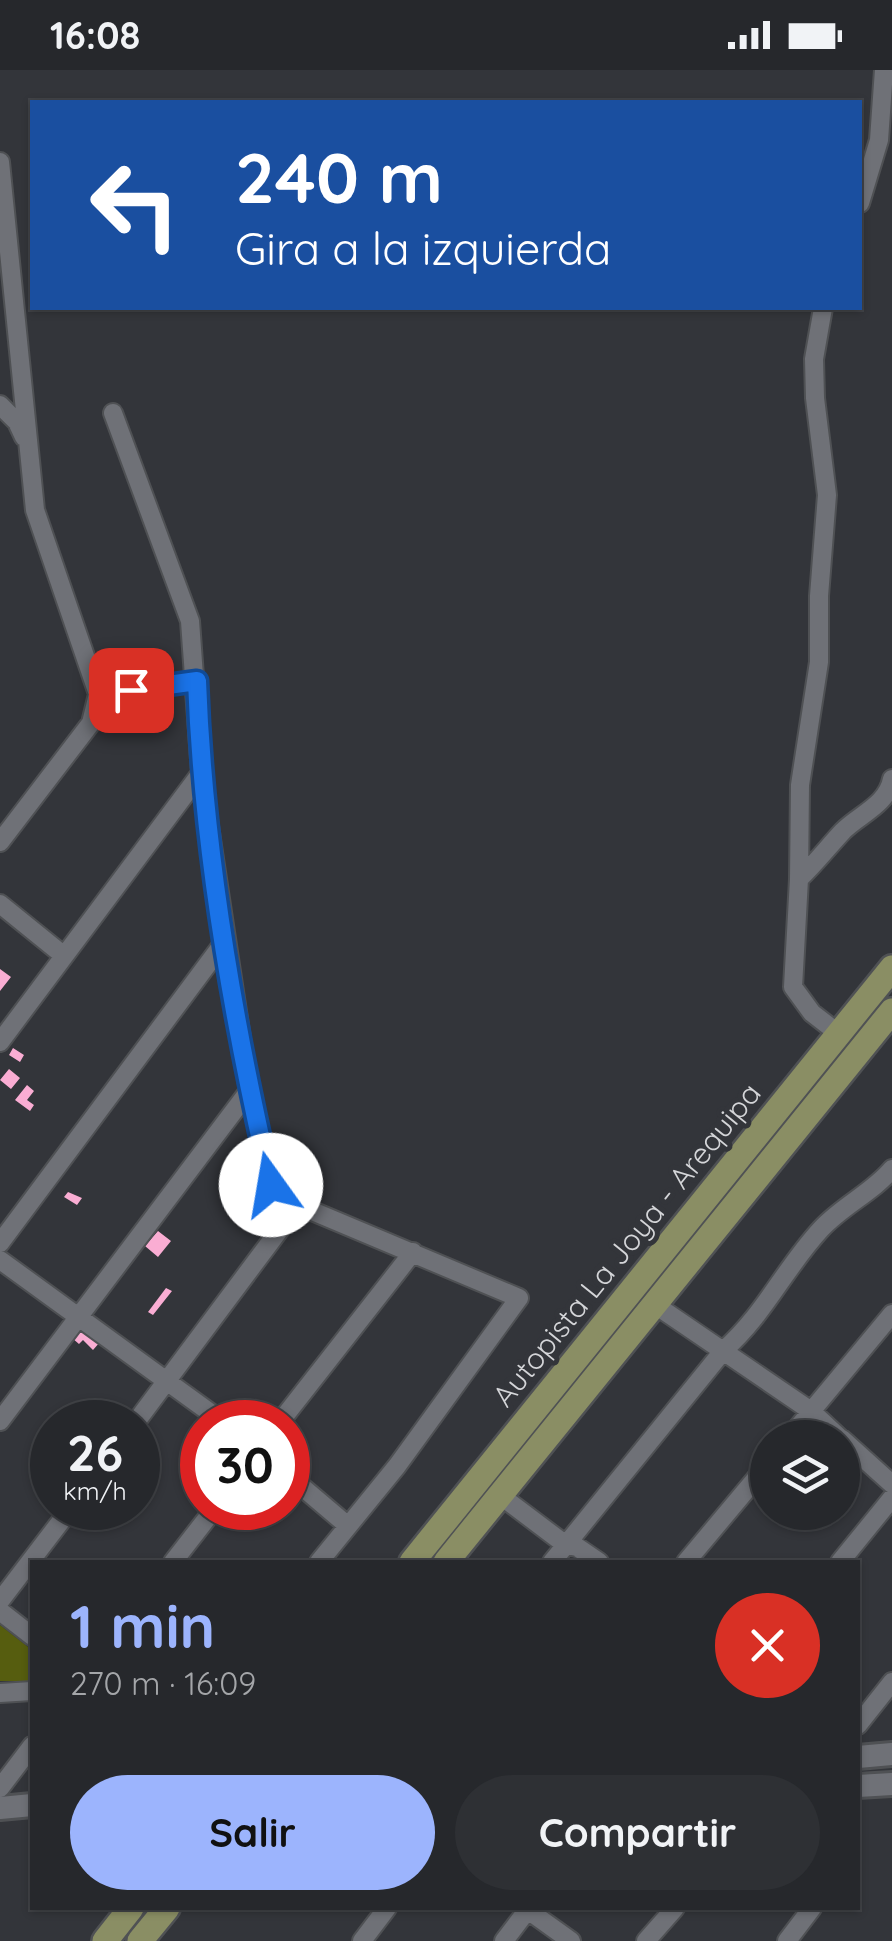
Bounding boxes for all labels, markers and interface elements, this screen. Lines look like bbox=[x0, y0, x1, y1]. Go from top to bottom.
text: 16:08 bbox=[50, 11, 140, 59]
text: 240 m bbox=[235, 133, 443, 221]
icon: left bbox=[70, 140, 200, 270]
text: Gira a la izquierda bbox=[235, 220, 611, 276]
pin bbox=[89, 648, 174, 733]
icon: arrive bbox=[104, 663, 159, 718]
street label: Autopista La Joya - Arequipa bbox=[484, 1075, 769, 1414]
position arrow bbox=[219, 1133, 323, 1237]
speed limit sign: 30 bbox=[180, 1400, 310, 1530]
map controls bbox=[750, 1420, 860, 1530]
button: layers bbox=[750, 1420, 860, 1530]
text: 26 bbox=[67, 1421, 123, 1484]
text: km/h bbox=[63, 1475, 127, 1506]
text: 1 min bbox=[70, 1588, 215, 1663]
button: close bbox=[715, 1593, 820, 1698]
text: 270 m · 16:09 bbox=[70, 1663, 256, 1703]
button: Salir bbox=[70, 1775, 435, 1890]
button: Compartir bbox=[455, 1775, 820, 1890]

